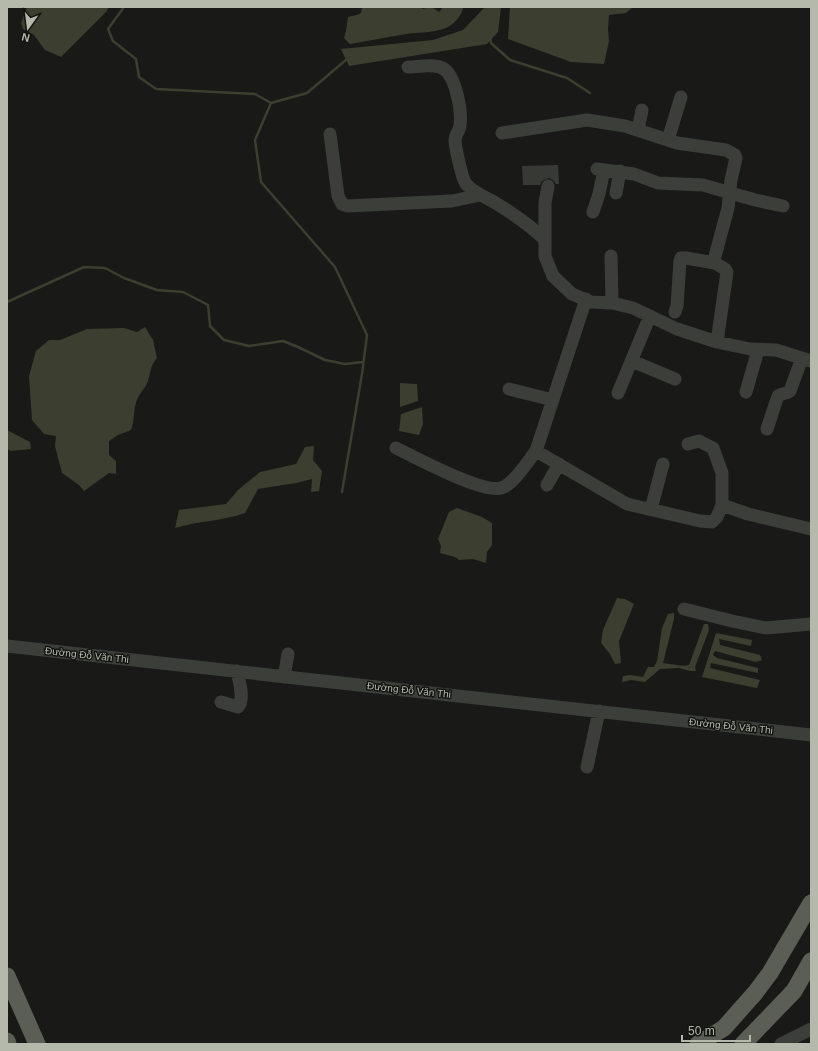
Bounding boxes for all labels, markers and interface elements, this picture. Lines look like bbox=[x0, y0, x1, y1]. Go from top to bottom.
north arrow bbox=[8, 8, 48, 48]
text: N bbox=[20, 31, 31, 44]
street label: Đường Đỗ Văn Thi bbox=[45, 644, 130, 665]
street label: Đường Đỗ Văn Thi bbox=[367, 679, 452, 700]
street label: Đường Đỗ Văn Thi bbox=[689, 715, 774, 736]
scale bar bbox=[682, 1017, 750, 1043]
text: 50 m bbox=[688, 1024, 715, 1038]

